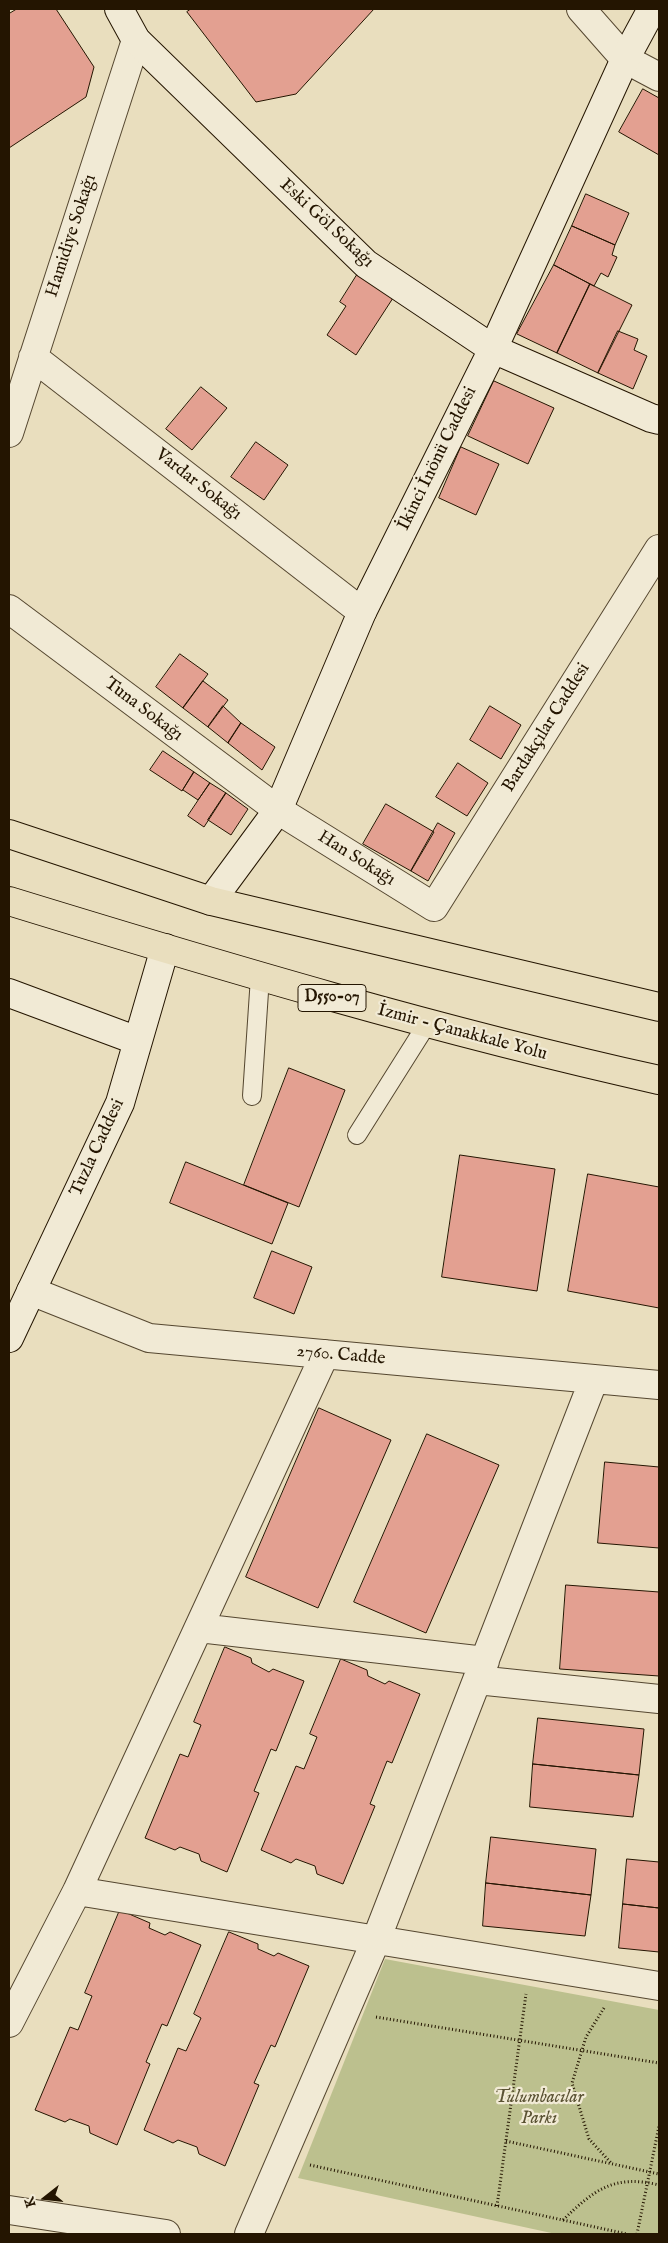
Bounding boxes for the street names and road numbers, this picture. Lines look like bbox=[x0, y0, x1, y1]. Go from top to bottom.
street label: Hamidiye Sokağı bbox=[42, 172, 102, 300]
street label: Eski Göl Sokağı bbox=[274, 175, 378, 273]
street label: İkinci İnönü Caddesi bbox=[394, 384, 482, 534]
street label: Vardar Sokağı bbox=[150, 445, 246, 525]
street label: Bardakçılar Caddesi bbox=[499, 659, 595, 797]
street label: Tuna Sokağı bbox=[99, 673, 187, 747]
street label: Han Sokağı bbox=[313, 827, 399, 891]
road number: D550-07 bbox=[298, 984, 366, 1011]
street label: İzmir - Çanakkale Yolu bbox=[375, 1000, 549, 1066]
street label: Tuzla Caddesi bbox=[66, 1096, 130, 1200]
street label: 2760. Cadde bbox=[296, 1341, 386, 1371]

